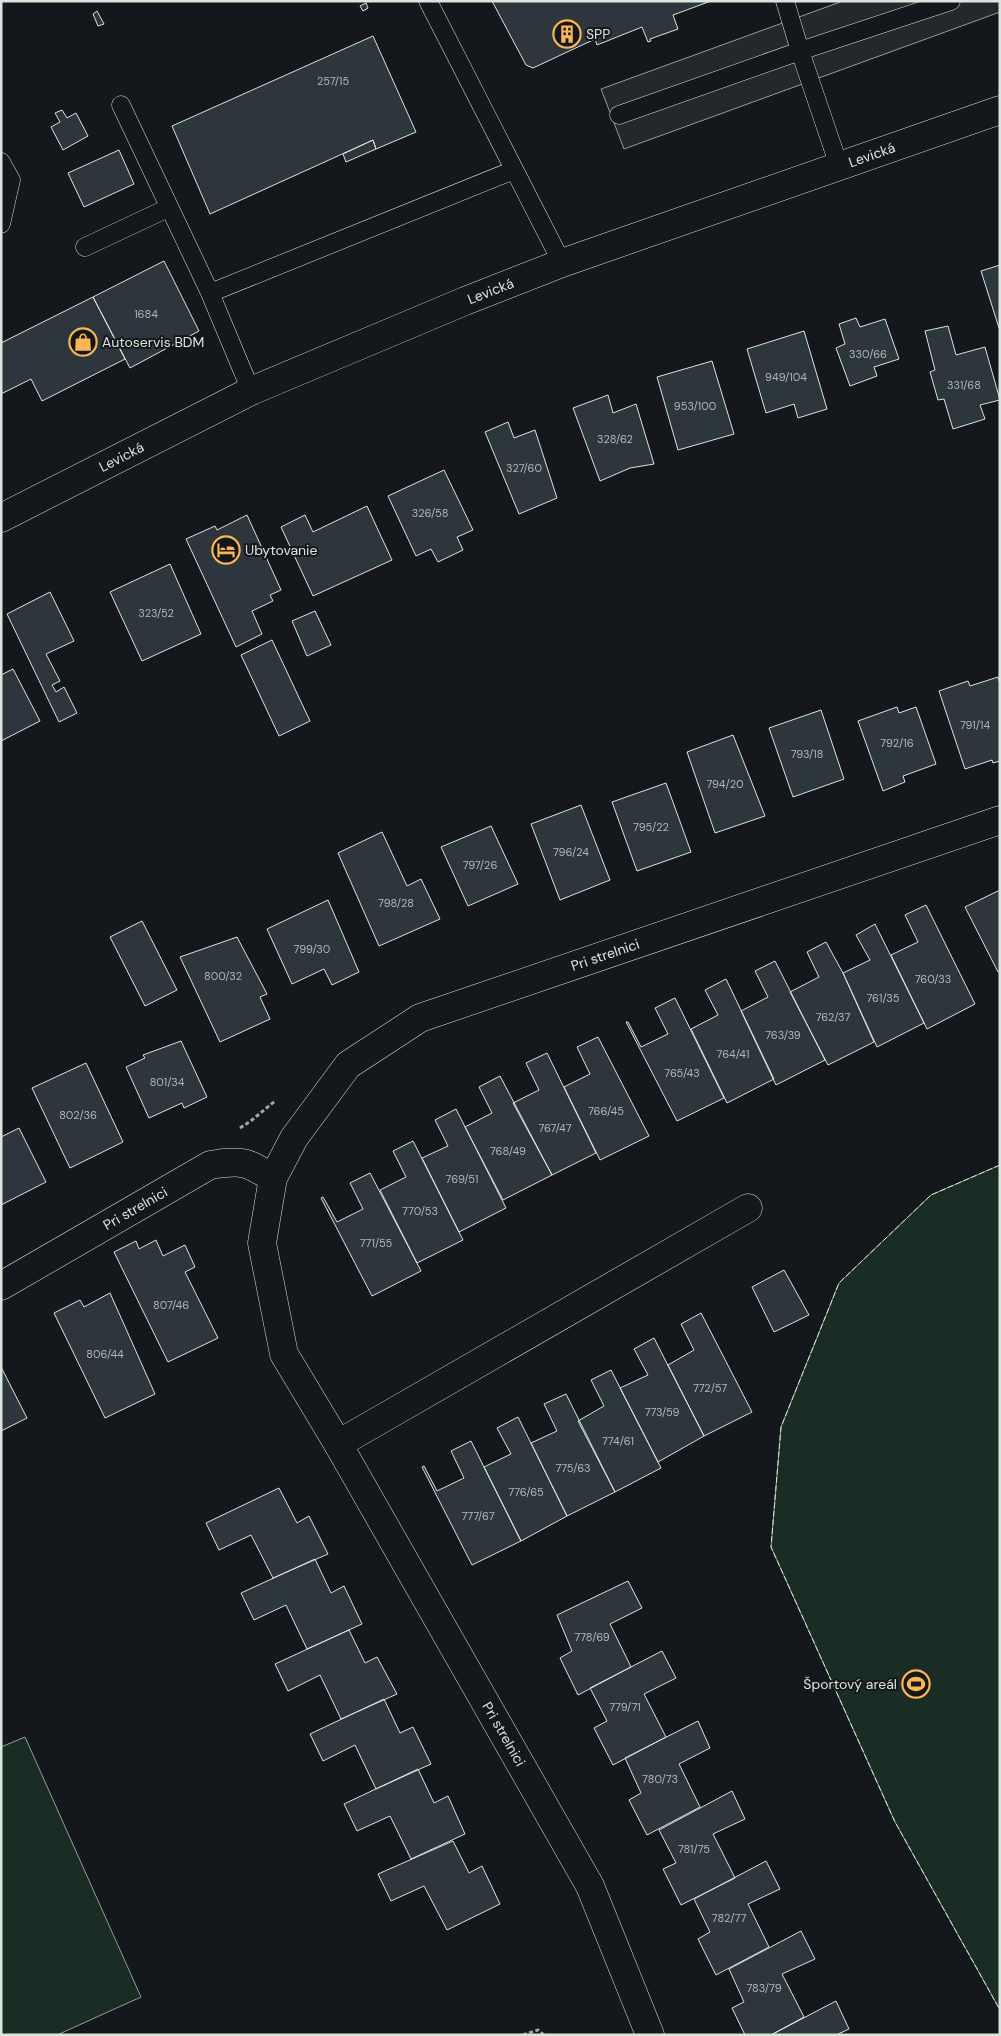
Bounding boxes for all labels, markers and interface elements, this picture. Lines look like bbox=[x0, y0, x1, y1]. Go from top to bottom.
building icon: SPP bbox=[552, 19, 582, 49]
place label: SPP bbox=[586, 25, 610, 43]
house number: 257/15 bbox=[317, 74, 349, 88]
street label: Levická bbox=[846, 138, 898, 171]
street label: Levická bbox=[465, 274, 516, 308]
house number: 1684 bbox=[134, 307, 158, 321]
shop icon: Autoservis BDM bbox=[68, 327, 98, 357]
place label: Autoservis BDM bbox=[102, 333, 204, 351]
house number: 330/66 bbox=[849, 347, 887, 361]
house number: 949/104 bbox=[765, 370, 807, 384]
house number: 331/68 bbox=[947, 378, 981, 392]
house number: 953/100 bbox=[674, 399, 716, 413]
house number: 328/62 bbox=[597, 432, 633, 446]
street label: Levická bbox=[96, 438, 147, 476]
house number: 327/60 bbox=[506, 461, 542, 475]
house number: 326/58 bbox=[412, 506, 448, 520]
hotel icon: Ubytovanie bbox=[211, 535, 241, 565]
place label: Ubytovanie bbox=[245, 541, 317, 559]
house number: 323/52 bbox=[138, 606, 174, 620]
house number: 791/14 bbox=[960, 718, 990, 732]
house number: 792/16 bbox=[880, 736, 914, 750]
house number: 793/18 bbox=[791, 747, 823, 761]
house number: 794/20 bbox=[706, 777, 744, 791]
house number: 795/22 bbox=[633, 820, 669, 834]
house number: 796/24 bbox=[553, 845, 589, 859]
house number: 797/26 bbox=[463, 858, 497, 872]
house number: 798/28 bbox=[378, 896, 414, 910]
street label: Pri strelnici bbox=[568, 935, 642, 975]
house number: 799/30 bbox=[294, 942, 330, 956]
house number: 800/32 bbox=[204, 969, 242, 983]
house number: 760/33 bbox=[915, 972, 951, 986]
house number: 761/35 bbox=[866, 991, 900, 1005]
house number: 762/37 bbox=[816, 1010, 850, 1024]
house number: 763/39 bbox=[765, 1028, 801, 1042]
house number: 764/41 bbox=[717, 1047, 749, 1061]
house number: 765/43 bbox=[664, 1066, 700, 1080]
house number: 801/34 bbox=[150, 1075, 185, 1089]
house number: 766/45 bbox=[588, 1104, 624, 1118]
house number: 802/36 bbox=[59, 1108, 97, 1122]
house number: 767/47 bbox=[538, 1121, 572, 1135]
house number: 768/49 bbox=[490, 1144, 526, 1158]
house number: 769/51 bbox=[446, 1172, 478, 1186]
street label: Pri strelnici bbox=[100, 1183, 171, 1234]
house number: 770/53 bbox=[402, 1204, 438, 1218]
house number: 771/55 bbox=[360, 1236, 393, 1250]
house number: 807/46 bbox=[153, 1298, 189, 1312]
house number: 806/44 bbox=[86, 1347, 124, 1361]
house number: 772/57 bbox=[693, 1381, 727, 1395]
house number: 773/59 bbox=[645, 1405, 679, 1419]
house number: 774/61 bbox=[602, 1434, 634, 1448]
house number: 775/63 bbox=[555, 1461, 591, 1475]
house number: 776/65 bbox=[508, 1485, 544, 1499]
house number: 777/67 bbox=[461, 1509, 495, 1523]
house number: 778/69 bbox=[574, 1630, 610, 1644]
sports icon: Športový areál bbox=[901, 1669, 931, 1699]
place label: Športový areál bbox=[803, 1675, 897, 1693]
street label: Pri strelnici bbox=[478, 1699, 530, 1769]
house number: 779/71 bbox=[609, 1700, 641, 1714]
house number: 780/73 bbox=[642, 1772, 678, 1786]
house number: 781/75 bbox=[678, 1842, 710, 1856]
house number: 782/77 bbox=[712, 1911, 746, 1925]
house number: 783/79 bbox=[746, 1981, 782, 1995]

